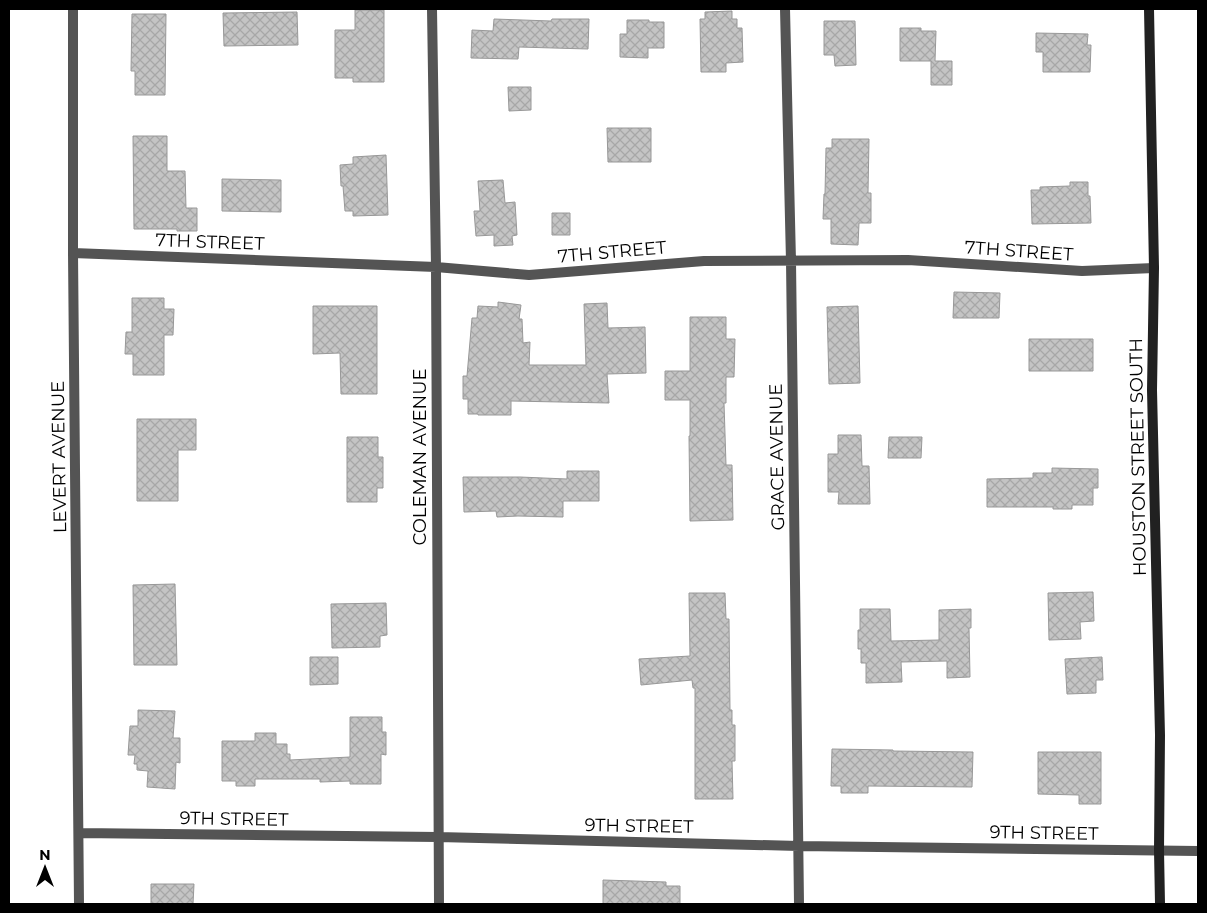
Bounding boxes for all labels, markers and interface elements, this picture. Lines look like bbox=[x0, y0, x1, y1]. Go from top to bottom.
street label: 7TH STREET bbox=[155, 229, 265, 255]
street label: 7TH STREET bbox=[557, 236, 668, 268]
street label: 7TH STREET bbox=[964, 236, 1075, 266]
street label: HOUSTON STREET SOUTH bbox=[1125, 338, 1151, 576]
street label: COLEMAN AVENUE bbox=[409, 369, 431, 545]
street label: LEVERT AVENUE bbox=[47, 381, 71, 533]
street label: GRACE AVENUE bbox=[765, 383, 789, 531]
street label: 9TH STREET bbox=[179, 807, 289, 831]
street label: 9TH STREET bbox=[584, 814, 694, 838]
street label: 9TH STREET bbox=[989, 821, 1099, 845]
north arrow bbox=[20, 843, 70, 893]
text: N bbox=[39, 846, 51, 864]

